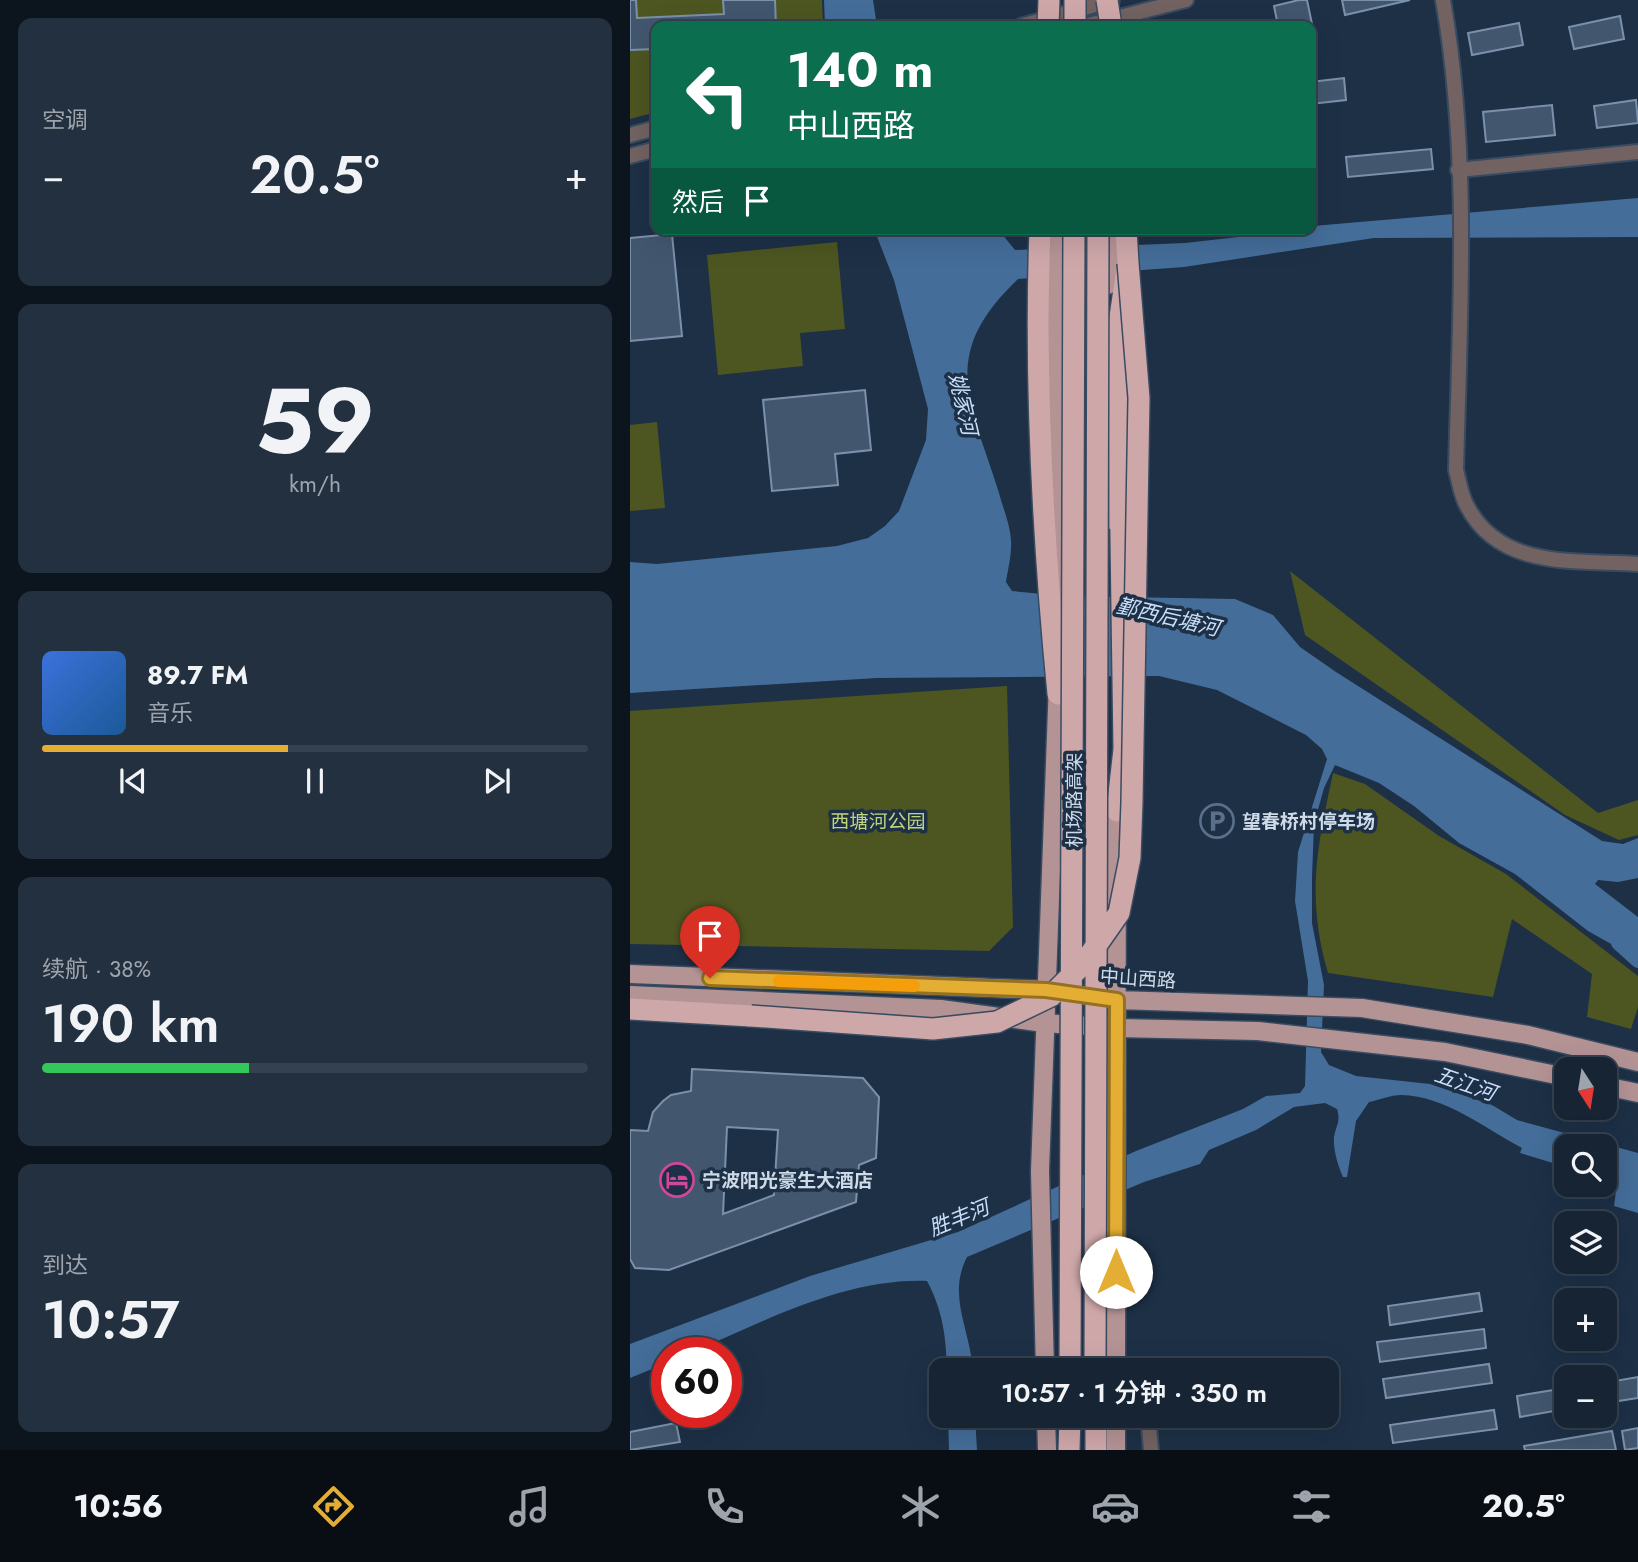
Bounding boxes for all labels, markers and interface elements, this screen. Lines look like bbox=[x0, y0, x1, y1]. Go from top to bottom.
text: 140 m bbox=[787, 35, 933, 105]
icon: left bbox=[672, 49, 763, 140]
text: 空调 bbox=[42, 103, 88, 137]
text: 中山西路 bbox=[787, 103, 915, 149]
text: 20.5° bbox=[250, 137, 379, 213]
text: − bbox=[42, 148, 64, 203]
text: + bbox=[565, 148, 588, 203]
icon: arrive bbox=[738, 182, 776, 220]
text: 然后 bbox=[672, 183, 724, 221]
text: 59 bbox=[255, 356, 375, 487]
water label: 姚家河 bbox=[941, 370, 986, 442]
text: km/h bbox=[289, 467, 341, 501]
water label: 鄞西后塘河 bbox=[1113, 591, 1226, 644]
text: 89.7 FM bbox=[147, 656, 248, 694]
text: 音乐 bbox=[147, 696, 193, 730]
street label: 机场路高架 bbox=[1061, 752, 1088, 848]
icon: previous bbox=[114, 762, 152, 800]
icon: pause bbox=[296, 762, 334, 800]
icon: next bbox=[478, 762, 516, 800]
parking icon: 望春桥村停车场 bbox=[1198, 802, 1236, 840]
park label: 西塘河公园 bbox=[830, 808, 926, 835]
place label: 望春桥村停车场 bbox=[1242, 808, 1375, 835]
pin bbox=[680, 906, 740, 978]
icon: arrive bbox=[691, 917, 729, 955]
text: 续航 · 38% bbox=[42, 952, 151, 986]
street label: 中山西路 bbox=[1099, 962, 1177, 995]
text: 190 km bbox=[42, 986, 220, 1062]
north arrow bbox=[1554, 1057, 1617, 1120]
map controls bbox=[1554, 1057, 1617, 1428]
water label: 五江河 bbox=[1430, 1060, 1503, 1110]
button: search bbox=[1554, 1134, 1617, 1197]
hotel icon: 宁波阳光豪生大酒店 bbox=[658, 1161, 696, 1199]
place label: 宁波阳光豪生大酒店 bbox=[702, 1167, 873, 1194]
water label: 胜丰河 bbox=[924, 1191, 998, 1244]
button: layers bbox=[1554, 1211, 1617, 1274]
position arrow bbox=[1079, 1235, 1153, 1309]
text: 到达 bbox=[42, 1248, 88, 1282]
text: 10:57 bbox=[42, 1282, 180, 1358]
button: + bbox=[1554, 1288, 1617, 1351]
speed limit sign: 60 bbox=[651, 1337, 742, 1428]
button: − bbox=[1554, 1365, 1617, 1428]
text: 10:57 · 1 分钟 · 350 m bbox=[1001, 1374, 1267, 1412]
icon: directions bbox=[309, 1482, 358, 1531]
icon: music bbox=[505, 1482, 554, 1531]
icon: phone bbox=[700, 1482, 749, 1531]
icon: climate bbox=[896, 1482, 945, 1531]
icon: car bbox=[1091, 1482, 1140, 1531]
icon: filters bbox=[1287, 1482, 1336, 1531]
text: 10:56 bbox=[73, 1483, 163, 1529]
text: 20.5° bbox=[1482, 1483, 1565, 1529]

